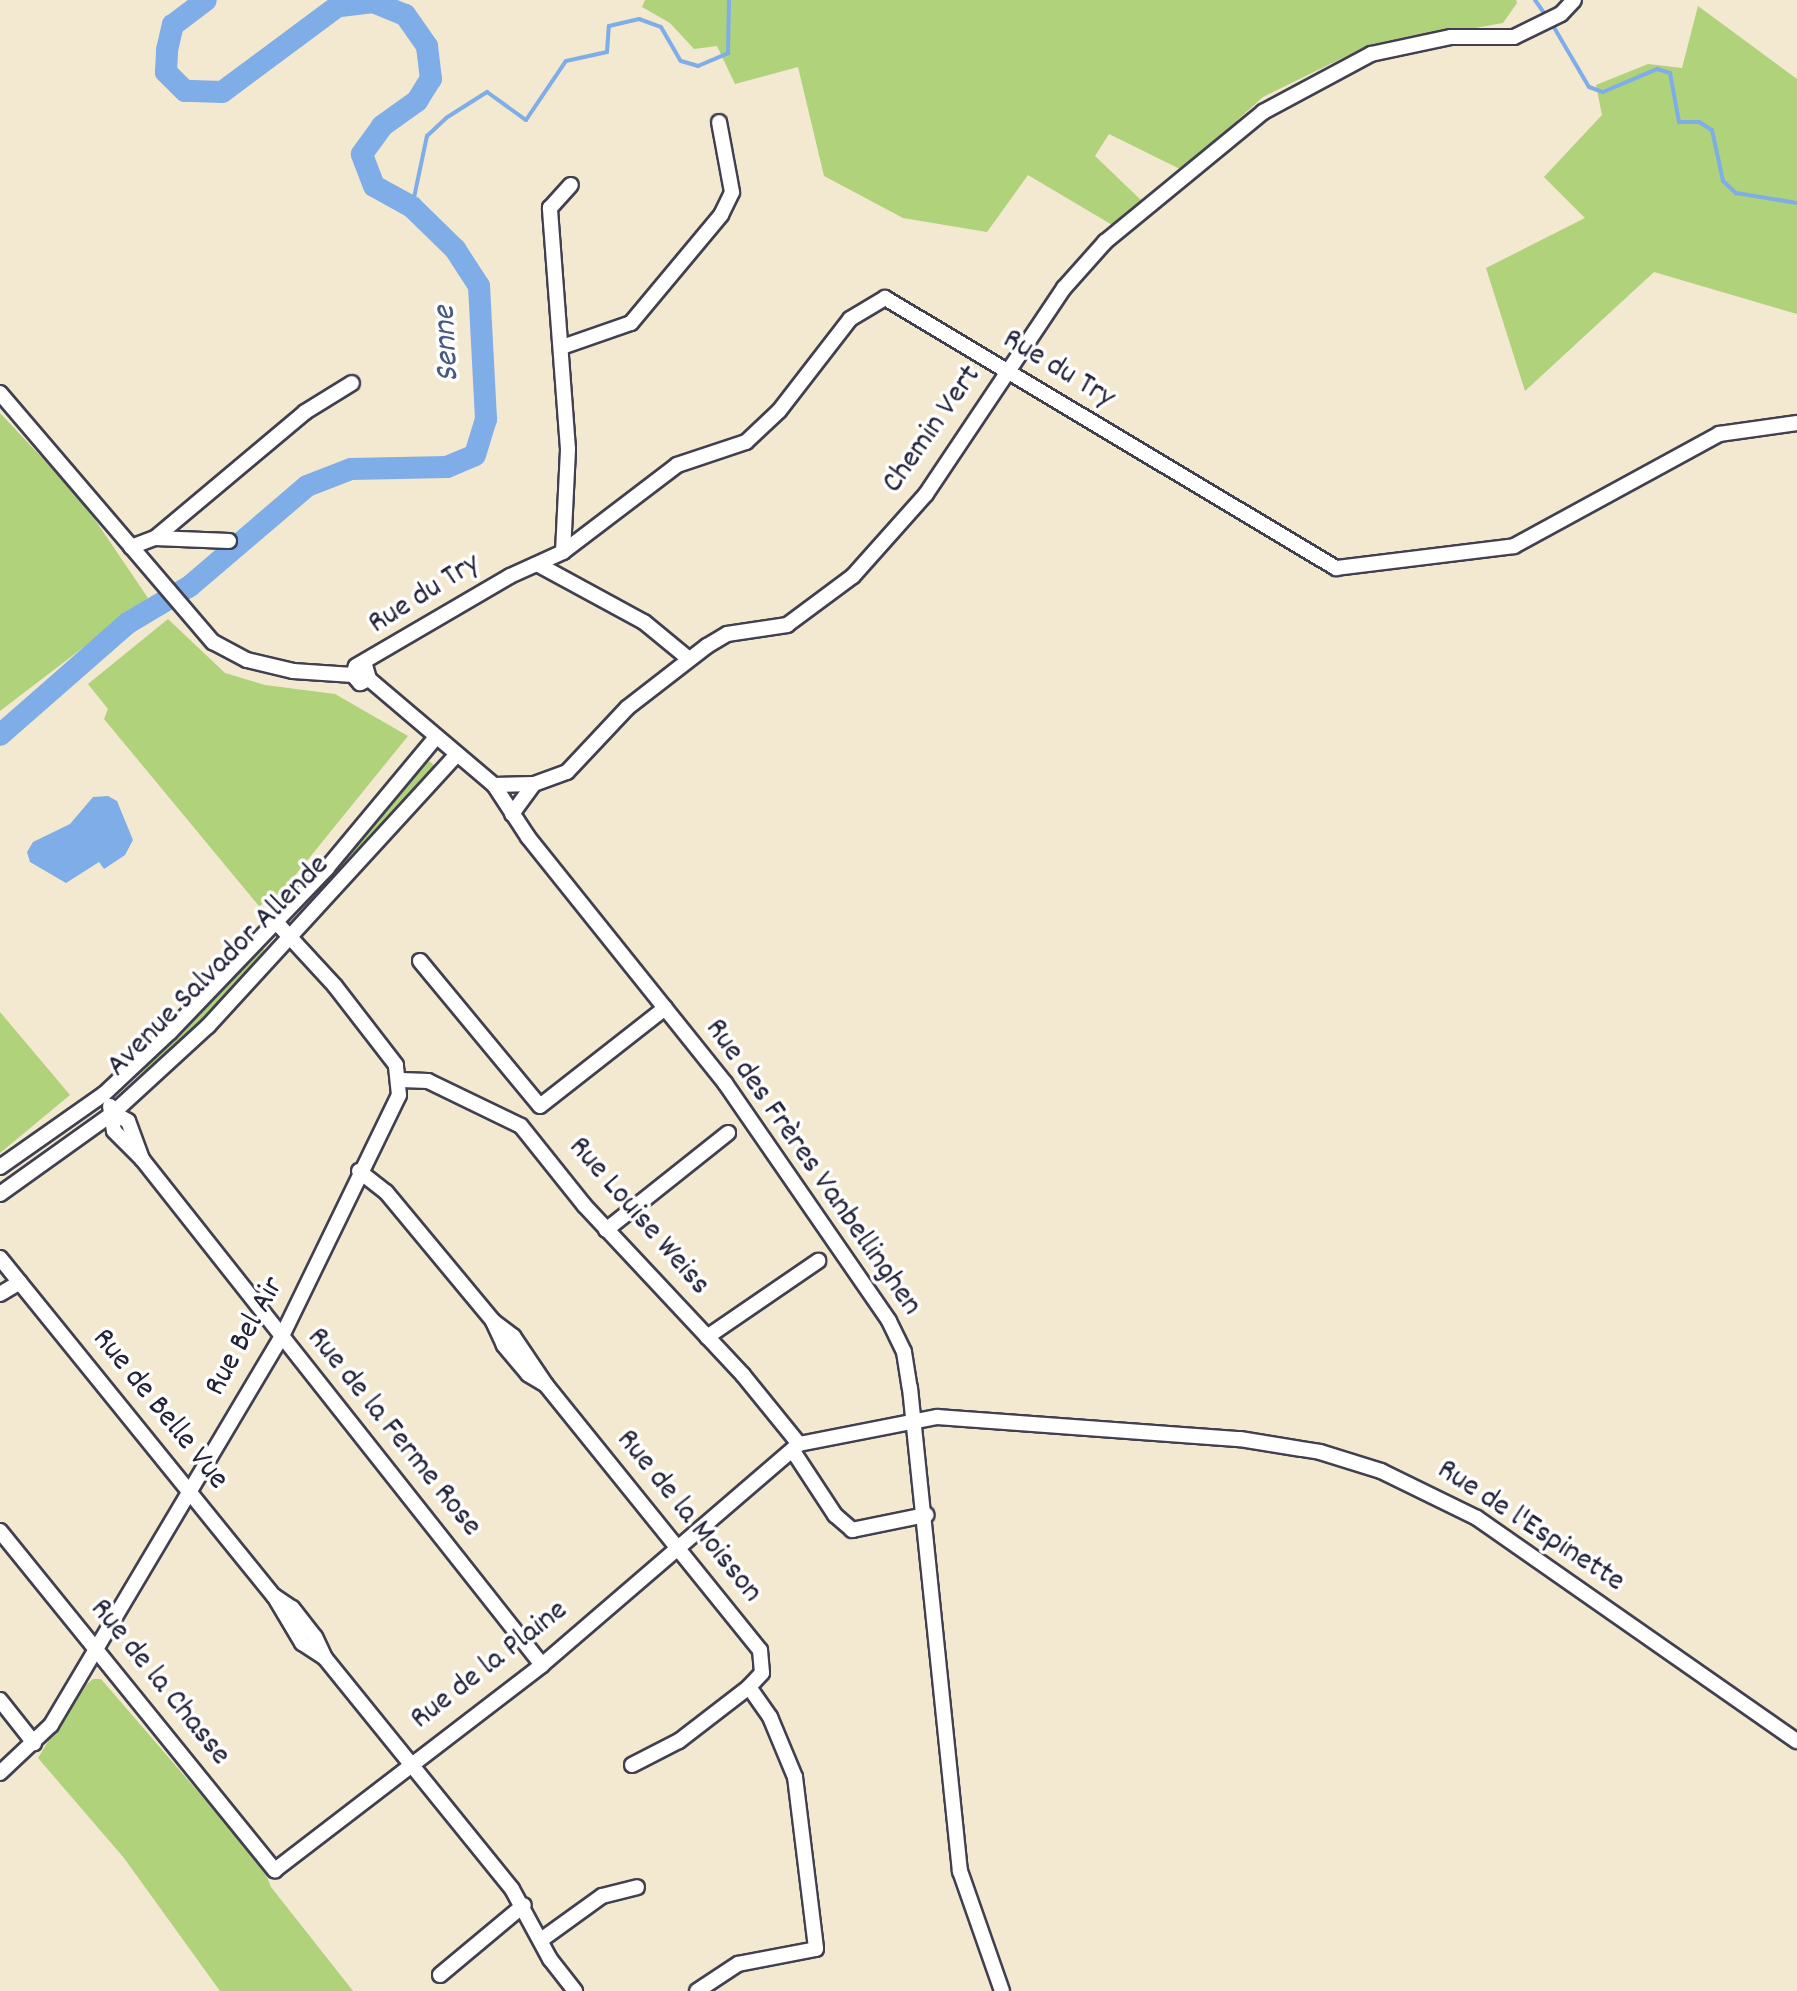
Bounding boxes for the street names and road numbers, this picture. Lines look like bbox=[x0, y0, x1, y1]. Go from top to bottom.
street label: Rue du Try bbox=[995, 321, 1121, 419]
street label: Chemin Vert bbox=[875, 359, 991, 501]
street label: Rue du Try bbox=[362, 546, 488, 644]
street label: Avenue Salvador Allende bbox=[100, 848, 338, 1086]
street label: Rue des Frères Vanbellinghen bbox=[695, 1012, 929, 1324]
street label: Rue Louise Weiss bbox=[559, 1130, 717, 1304]
street label: Rue Bel Air bbox=[198, 1271, 294, 1403]
street label: Rue de la Ferme Rose bbox=[297, 1321, 489, 1545]
street label: Rue de Belle Vue bbox=[82, 1322, 236, 1498]
street label: Rue de la Moisson bbox=[606, 1423, 770, 1611]
street label: Rue de l'Espinette bbox=[1429, 1452, 1631, 1602]
street label: Rue de la Chasse bbox=[80, 1592, 238, 1774]
street label: Rue de la Plaine bbox=[404, 1593, 576, 1739]

